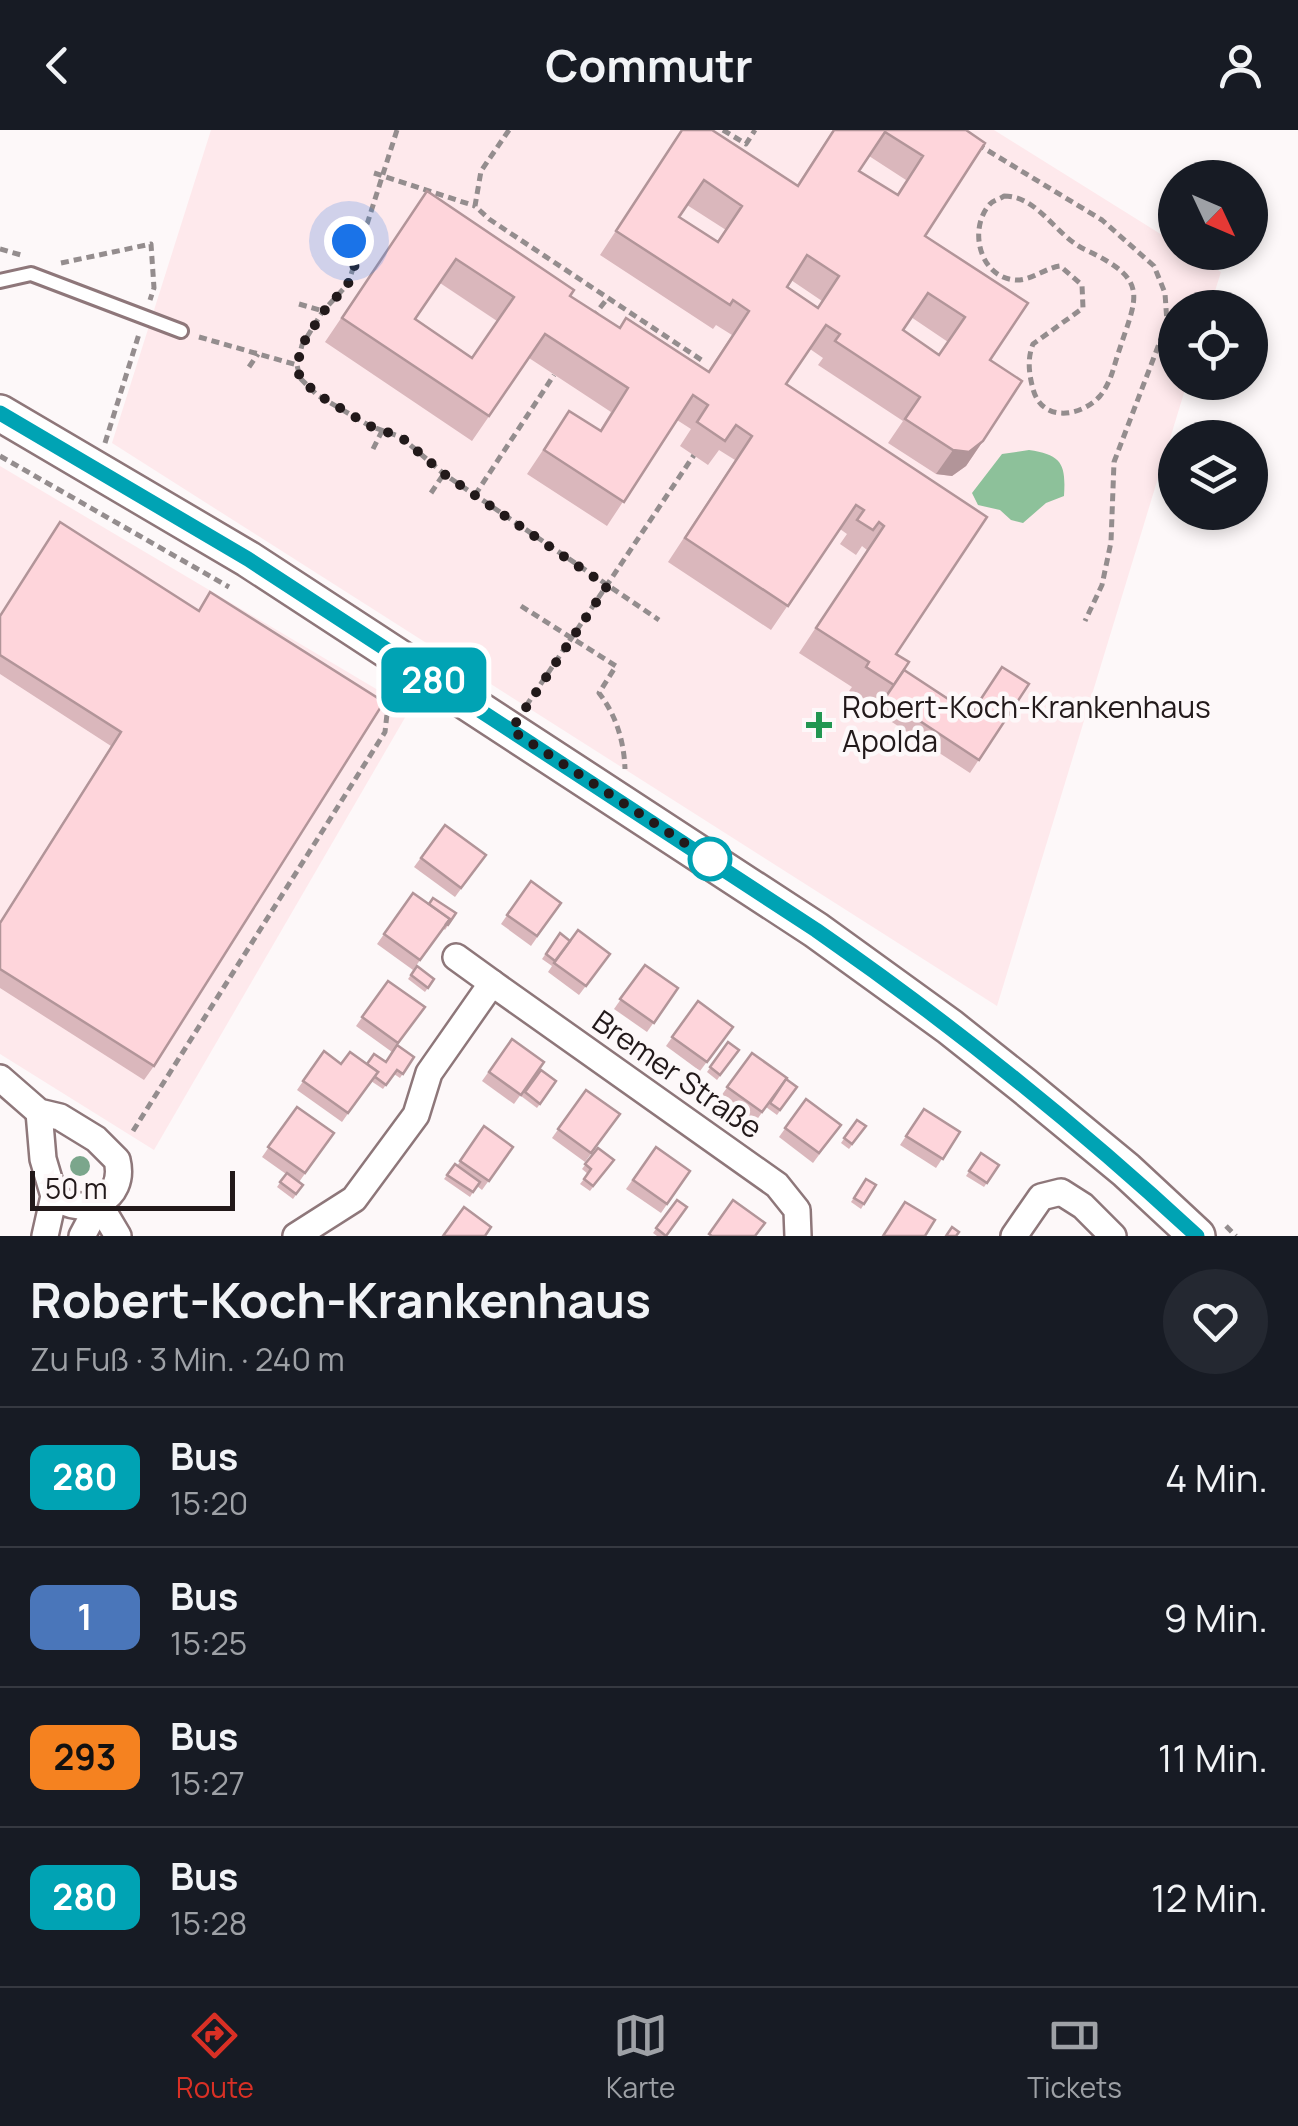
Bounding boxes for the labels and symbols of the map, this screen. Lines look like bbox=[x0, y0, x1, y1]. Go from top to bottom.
north arrow bbox=[1158, 160, 1268, 270]
your location bbox=[324, 216, 374, 266]
line badge: 280 bbox=[376, 648, 492, 712]
place label: Robert-Koch-Krankenhaus Apolda bbox=[842, 686, 1211, 761]
marker: Robert-Koch-Krankenhaus Apolda bbox=[806, 712, 832, 738]
unlabelled marker bbox=[689, 838, 731, 880]
street label: Bremer Straße bbox=[585, 1000, 771, 1148]
scale bar bbox=[30, 1166, 235, 1210]

